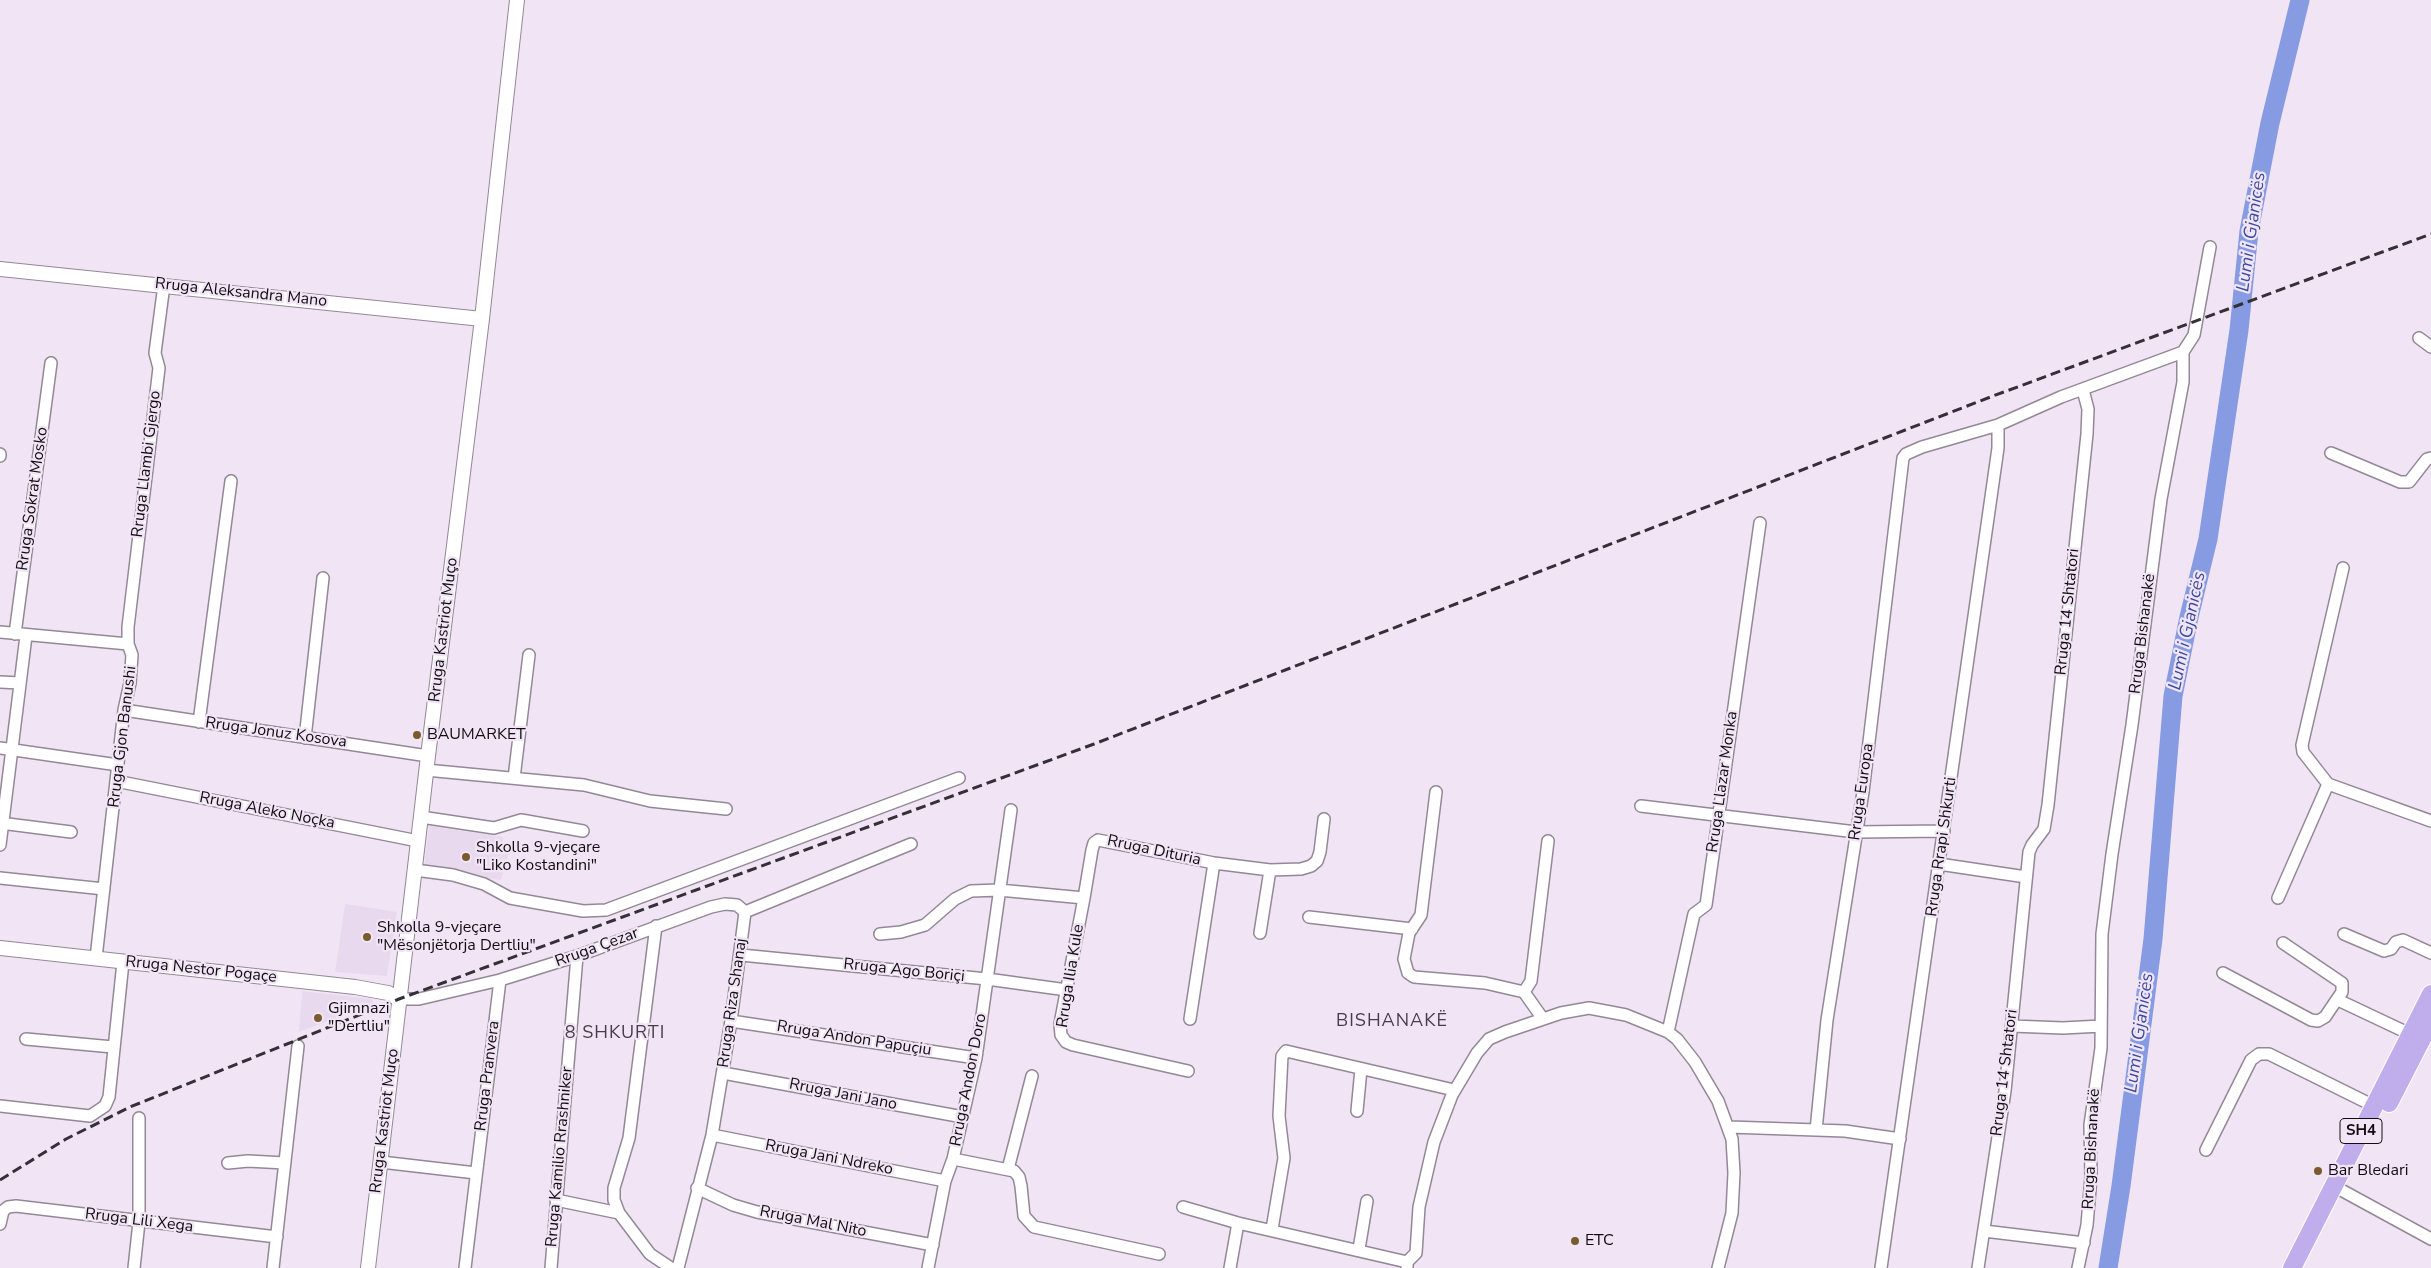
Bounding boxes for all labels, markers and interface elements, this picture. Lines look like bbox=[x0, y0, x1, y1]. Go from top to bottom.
water label: Lumi i Gjanicës bbox=[2233, 171, 2271, 293]
street label: Rruga Aleksandra Mano bbox=[154, 274, 328, 312]
street label: Rruga Llambi Gjergo bbox=[128, 389, 166, 539]
street label: Rruga Sokrat Mosko bbox=[13, 426, 53, 572]
street label: Rruga 14 Shtatori bbox=[2052, 548, 2084, 676]
street label: Rruga Kastriot Muço bbox=[426, 556, 462, 704]
water label: Lumi i Gjanicës bbox=[2165, 570, 2211, 692]
street label: Rruga Bishanakë bbox=[2126, 573, 2160, 695]
street label: Rruga Gjon Banushi bbox=[105, 665, 141, 809]
street label: Rruga Llazar Monka bbox=[1704, 710, 1742, 854]
street label: Rruga Jonuz Kosova bbox=[204, 714, 348, 752]
place label: BAUMARKET bbox=[427, 725, 526, 745]
marker: BAUMARKET bbox=[411, 729, 423, 741]
street label: Rruga Europa bbox=[1846, 742, 1878, 842]
street label: Rruga Rrapi Shkurti bbox=[1923, 776, 1961, 918]
street label: Rruga Aleko Noçka bbox=[198, 788, 336, 834]
street label: Rruga Dituria bbox=[1105, 832, 1203, 870]
place label: Shkolla 9-vjeçare "Liko Kostandini" bbox=[476, 838, 600, 876]
marker: Shkolla 9-vjeçare "Liko Kostandini" bbox=[460, 851, 472, 863]
place label: Shkolla 9-vjeçare "Mësonjëtorja Dertliu" bbox=[377, 918, 536, 956]
street label: Rruga Ilia Kule bbox=[1053, 923, 1089, 1029]
street label: Rruga Çezar bbox=[553, 924, 641, 972]
marker: Shkolla 9-vjeçare "Mësonjëtorja Dertliu" bbox=[361, 931, 373, 943]
street label: Rruga Riza Shanaj bbox=[714, 937, 752, 1069]
street label: Rruga Nestor Pogaçe bbox=[124, 953, 278, 987]
street label: Rruga Ago Boriçi bbox=[843, 955, 965, 987]
water label: Lumi i Gjanicës bbox=[2121, 972, 2159, 1094]
place label: Gjimnazi "Dertliu" bbox=[328, 999, 390, 1037]
street label: Rruga 14 Shtatori bbox=[1988, 1009, 2022, 1137]
district label: BISHANAKË bbox=[1335, 1011, 1449, 1033]
marker: Gjimnazi "Dertliu" bbox=[312, 1012, 324, 1024]
street label: Rruga Andon Doro bbox=[947, 1012, 991, 1148]
street label: Rruga Andon Papuçiu bbox=[775, 1017, 933, 1061]
street label: Rruga Pranvera bbox=[472, 1020, 504, 1132]
district label: 8 SHKURTI bbox=[564, 1023, 666, 1045]
street label: Rruga Kastriot Muço bbox=[367, 1047, 403, 1195]
street label: Rruga Kamilio Rrashniker bbox=[543, 1066, 577, 1248]
street label: Rruga Jani Jano bbox=[787, 1075, 899, 1115]
street label: Rruga Bishanakë bbox=[2079, 1088, 2105, 1210]
road number: SH4 bbox=[2340, 1118, 2382, 1144]
street label: Rruga Jani Ndreko bbox=[763, 1136, 895, 1180]
place label: Bar Bledari bbox=[2328, 1161, 2408, 1181]
marker: Bar Bledari bbox=[2312, 1165, 2324, 1177]
street label: Rruga Mal Nito bbox=[758, 1202, 868, 1242]
street label: Rruga Lili Xega bbox=[84, 1205, 194, 1237]
place label: ETC bbox=[1585, 1231, 1614, 1251]
marker: ETC bbox=[1569, 1235, 1581, 1247]

